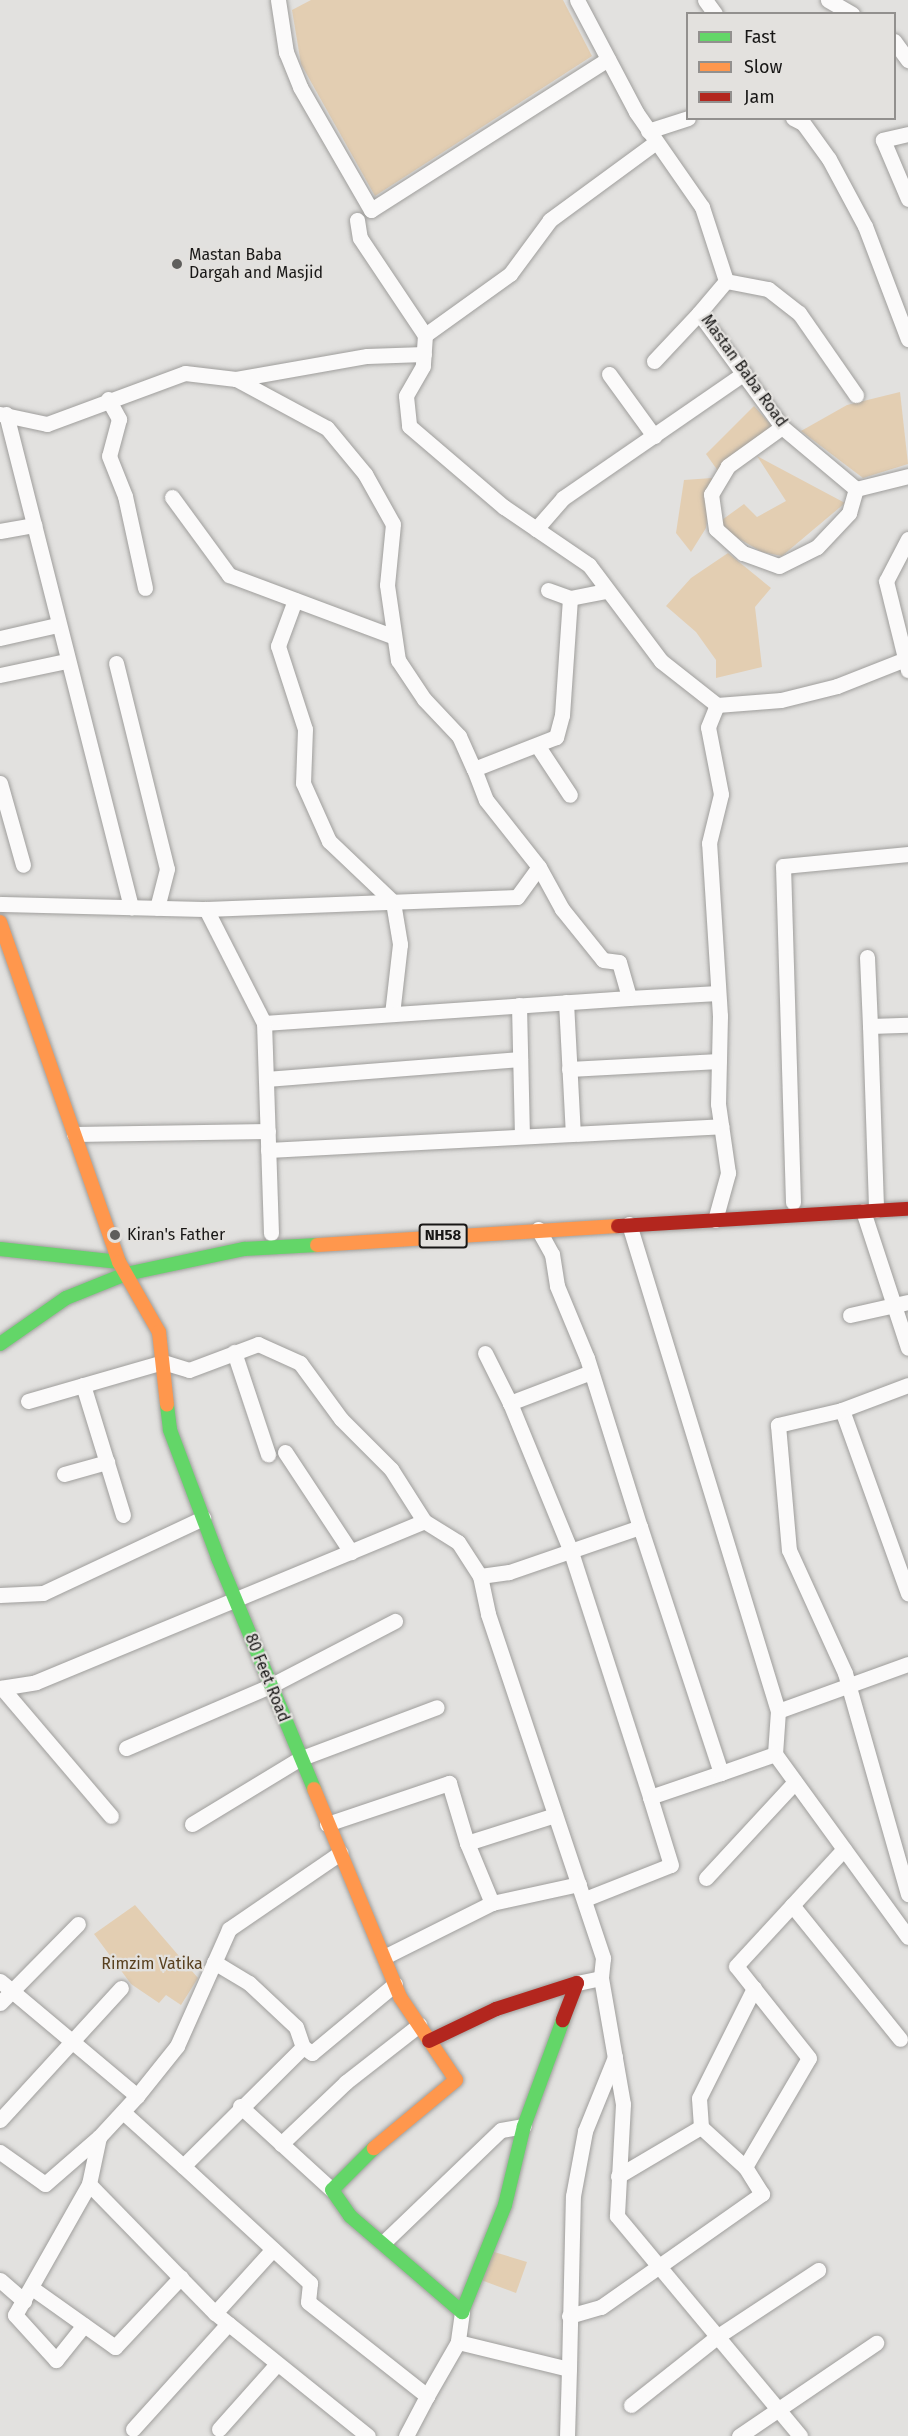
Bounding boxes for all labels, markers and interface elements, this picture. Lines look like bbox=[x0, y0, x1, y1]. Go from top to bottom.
legend bbox=[686, 12, 896, 120]
text: Fast bbox=[744, 26, 776, 48]
text: Slow bbox=[744, 56, 782, 78]
text: Jam bbox=[744, 86, 775, 108]
place label: Mastan Baba Dargah and Masjid bbox=[189, 245, 323, 283]
marker: Mastan Baba Dargah and Masjid bbox=[170, 257, 184, 271]
street label: Mastan Baba Road bbox=[697, 311, 791, 431]
road number: NH58 bbox=[418, 1224, 468, 1248]
place label: Kiran's Father bbox=[127, 1225, 225, 1245]
marker: Kiran's Father bbox=[108, 1228, 122, 1242]
street label: 80 Feet Road bbox=[241, 1631, 293, 1725]
park label: Rimzim Vatika bbox=[101, 1954, 203, 1974]

